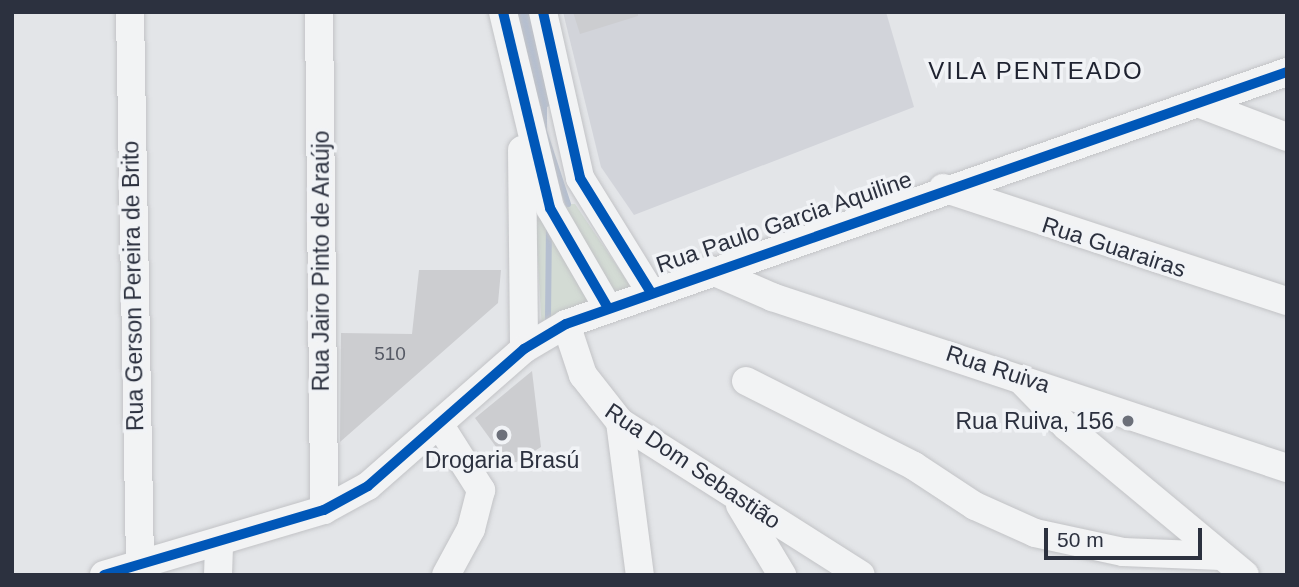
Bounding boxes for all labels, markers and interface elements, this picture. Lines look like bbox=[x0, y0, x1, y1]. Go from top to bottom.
district label: VILA PENTEADO bbox=[929, 57, 1143, 85]
street label: Rua Jairo Pinto de Araújo bbox=[307, 130, 335, 392]
street label: Rua Gerson Pereira de Brito bbox=[117, 141, 149, 431]
street label: Rua Paulo Garcia Aquiline bbox=[652, 165, 916, 279]
street label: Rua Guarairas bbox=[1039, 211, 1189, 283]
street label: Rua Ruiva bbox=[943, 339, 1053, 399]
house number: 510 bbox=[374, 343, 406, 365]
street label: Rua Dom Sebastião bbox=[600, 397, 786, 535]
place label: Rua Ruiva, 156 bbox=[955, 407, 1114, 435]
marker: Rua Ruiva, 156 bbox=[1120, 413, 1136, 429]
marker: Drogaria Brasú bbox=[494, 427, 510, 443]
place label: Drogaria Brasú bbox=[425, 446, 579, 474]
scale bar bbox=[1047, 514, 1204, 558]
text: 50 m bbox=[1057, 528, 1104, 551]

